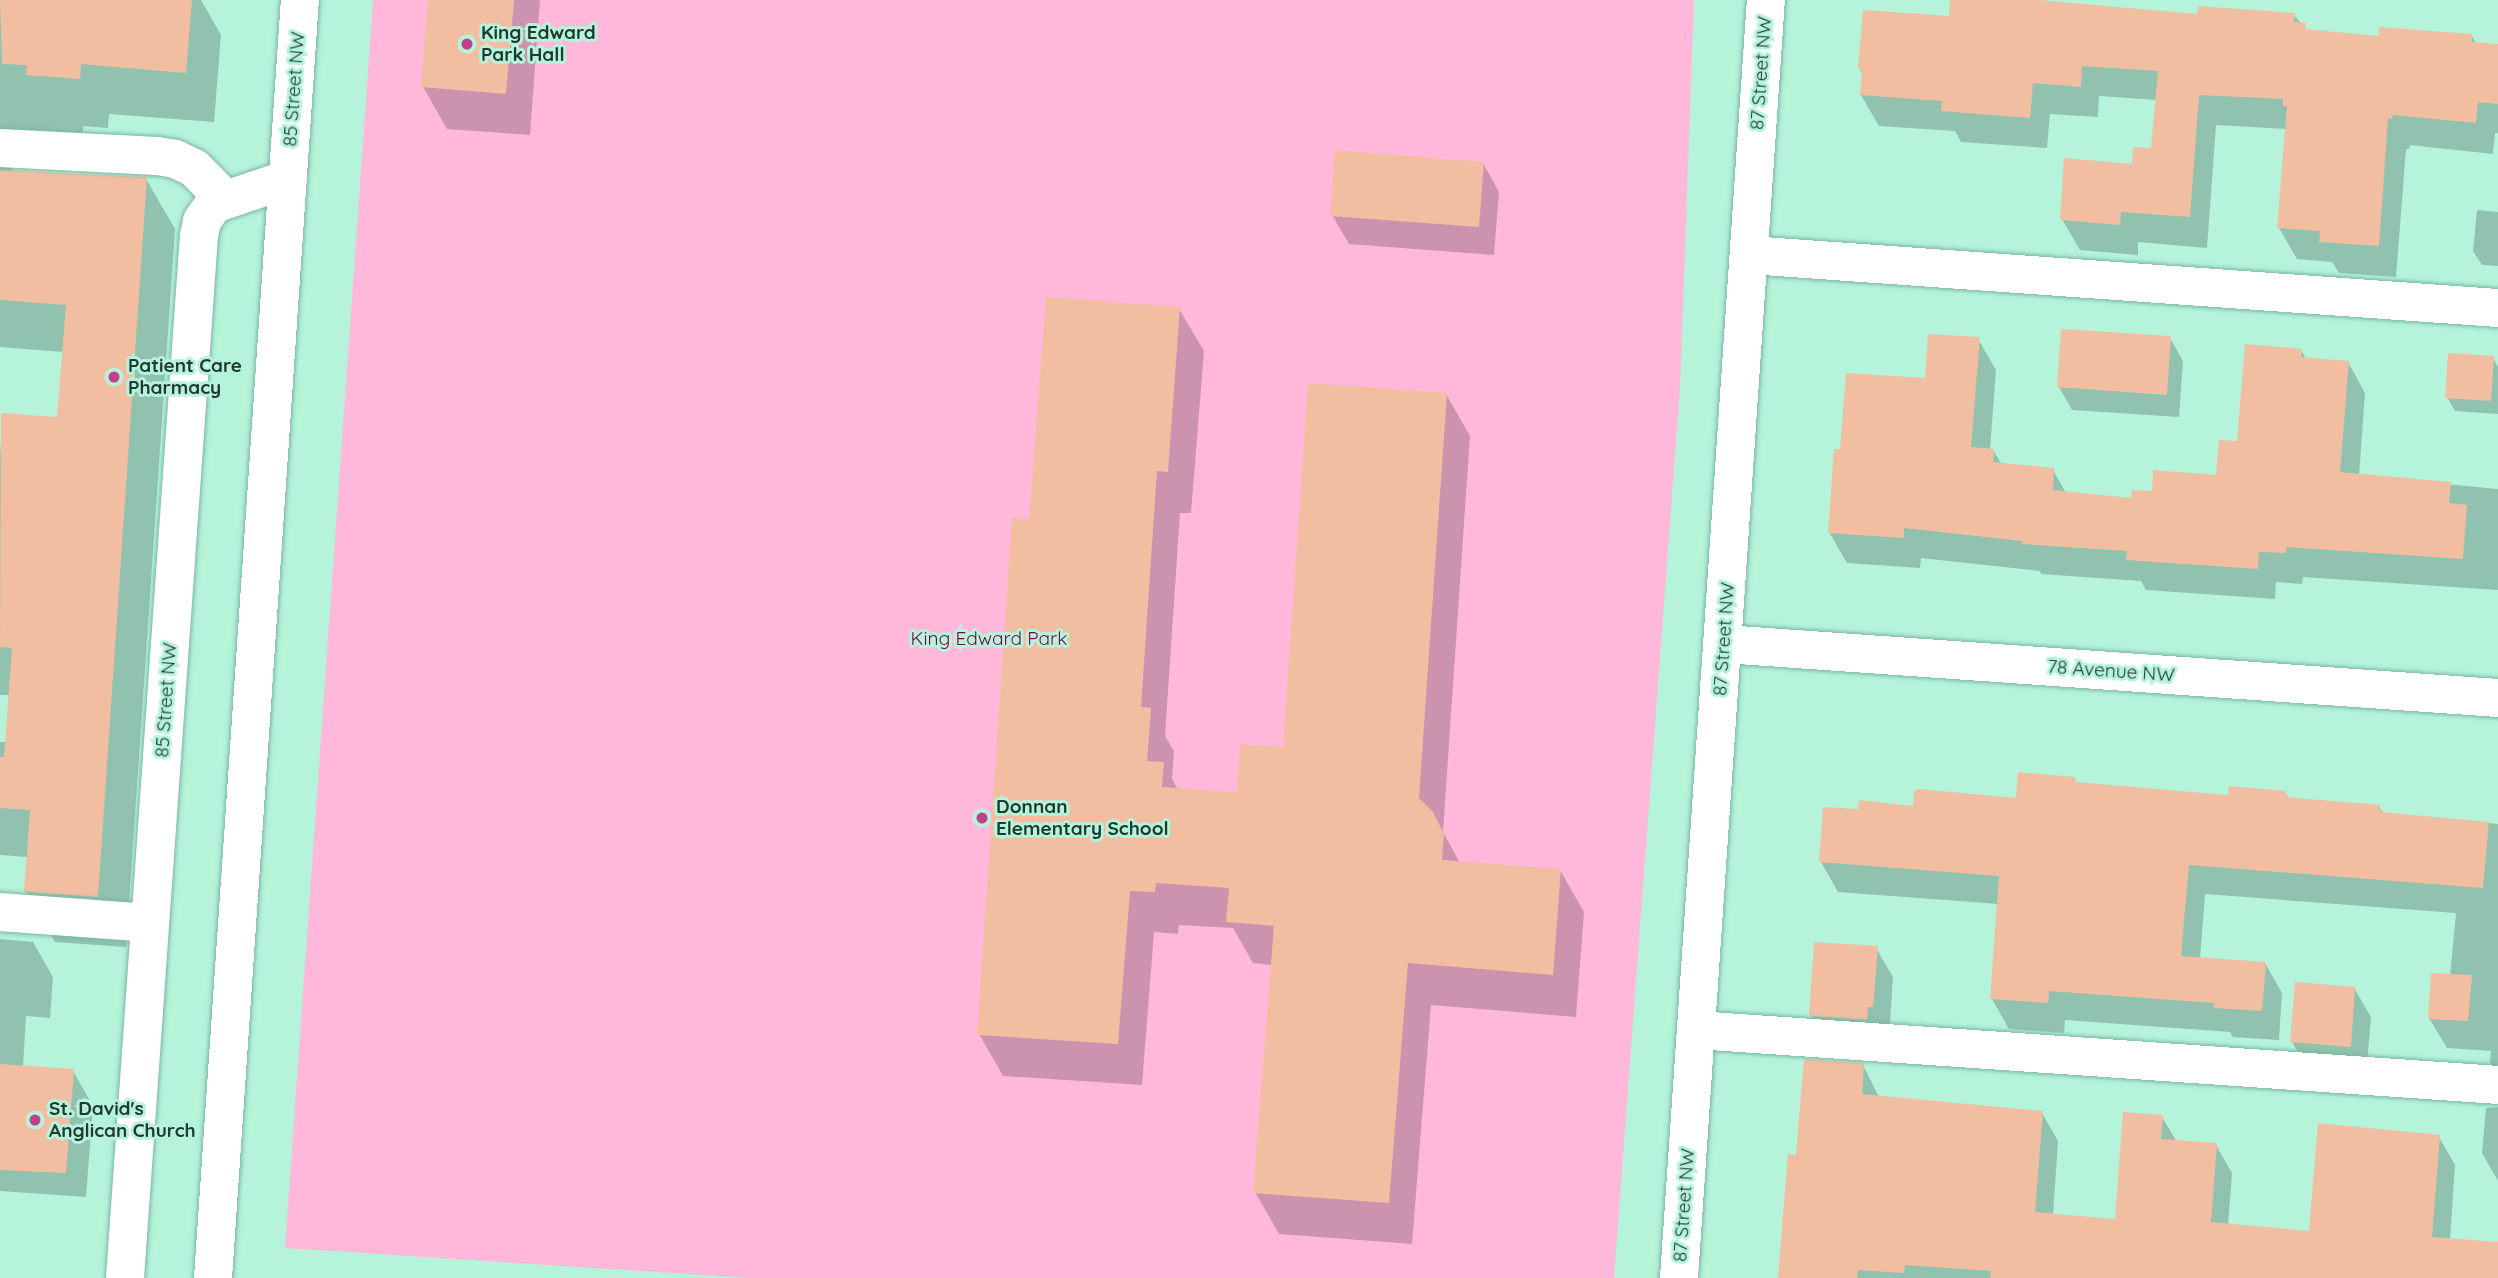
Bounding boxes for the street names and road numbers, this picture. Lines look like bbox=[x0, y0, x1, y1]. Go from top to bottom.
street label: 87 Street NW bbox=[1746, 15, 1776, 131]
street label: 85 Street NW bbox=[279, 31, 309, 147]
street label: 87 Street NW bbox=[1709, 581, 1739, 697]
street label: 85 Street NW bbox=[151, 642, 181, 758]
street label: 78 Avenue NW bbox=[2047, 655, 2175, 687]
street label: 87 Street NW bbox=[1669, 1147, 1699, 1263]

